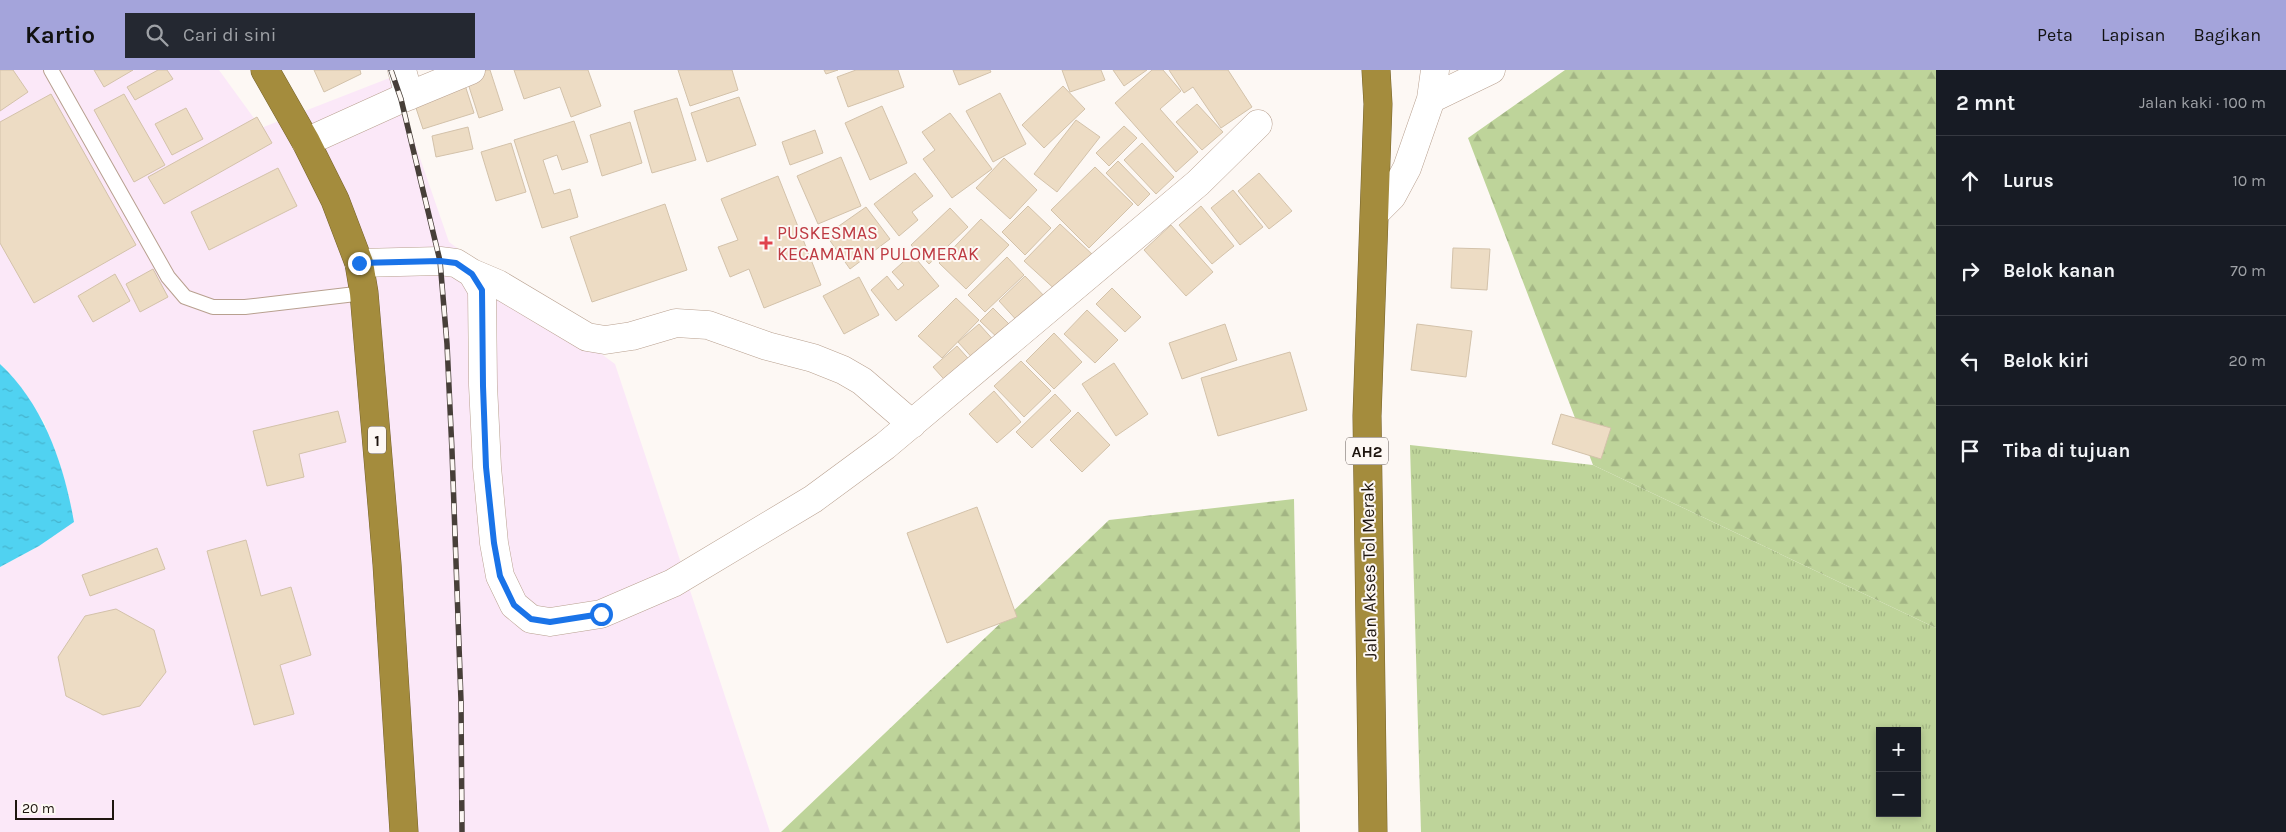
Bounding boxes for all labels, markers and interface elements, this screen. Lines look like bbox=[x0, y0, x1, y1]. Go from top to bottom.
search box bbox=[125, 13, 475, 58]
text: Kartio bbox=[25, 21, 95, 49]
icon: search bbox=[143, 21, 171, 49]
text: Cari di sini bbox=[183, 24, 276, 46]
text: Peta bbox=[2037, 24, 2073, 46]
text: Lapisan bbox=[2101, 24, 2165, 46]
text: Bagikan bbox=[2193, 24, 2261, 46]
text: 2 mnt bbox=[1956, 91, 2015, 115]
text: Jalan kaki · 100 m bbox=[2139, 93, 2266, 112]
icon: ahead bbox=[1956, 167, 1984, 195]
text: Lurus bbox=[2003, 170, 2054, 192]
text: 10 m bbox=[2232, 171, 2266, 190]
place label: PUSKESMAS KECAMATAN PULOMERAK bbox=[777, 222, 979, 265]
marker: PUSKESMAS KECAMATAN PULOMERAK bbox=[759, 236, 773, 250]
route end bbox=[348, 252, 371, 275]
icon: right bbox=[1956, 257, 1984, 285]
text: Belok kanan bbox=[2003, 260, 2115, 282]
text: 70 m bbox=[2230, 261, 2266, 280]
icon: left bbox=[1956, 347, 1984, 375]
text: Belok kiri bbox=[2003, 350, 2089, 372]
text: 20 m bbox=[2228, 351, 2266, 370]
road number: 1 bbox=[368, 426, 386, 454]
icon: arrive bbox=[1956, 437, 1984, 465]
road number: AH2 bbox=[1346, 438, 1388, 464]
text: Tiba di tujuan bbox=[2003, 440, 2130, 462]
street label: Jalan Akses Tol Merak bbox=[1356, 482, 1382, 660]
route start bbox=[590, 603, 613, 626]
map controls bbox=[1876, 727, 1921, 817]
button: + bbox=[1876, 727, 1921, 772]
button: − bbox=[1876, 772, 1921, 817]
scale bar bbox=[15, 797, 114, 820]
text: 20 m bbox=[22, 800, 55, 817]

